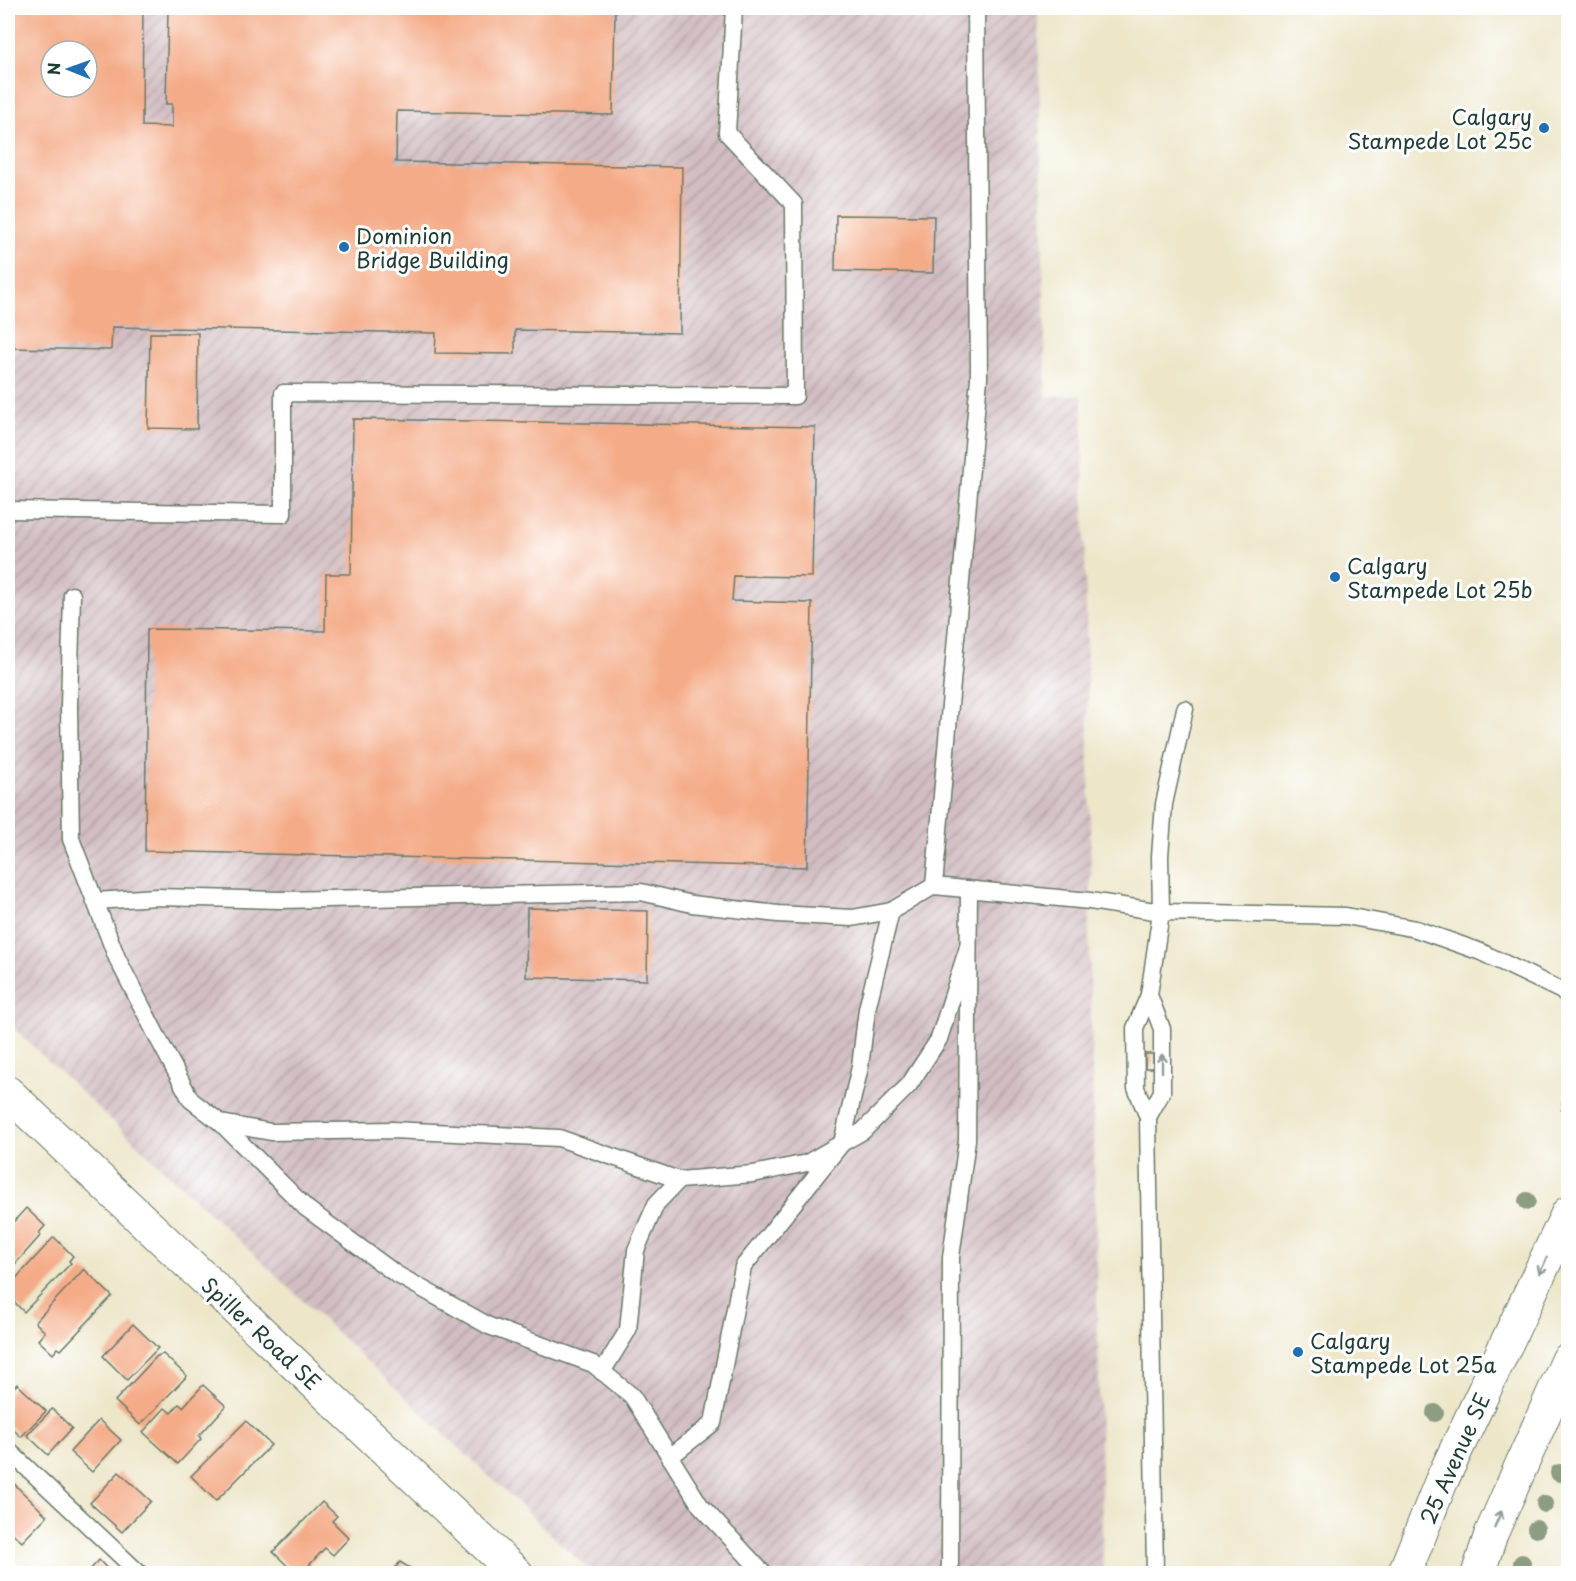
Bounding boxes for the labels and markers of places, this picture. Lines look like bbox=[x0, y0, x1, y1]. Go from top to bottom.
place label: Calgary Stampede Lot 25c bbox=[1348, 100, 1532, 156]
marker: Calgary Stampede Lot 25c bbox=[1537, 121, 1551, 135]
place label: Dominion Bridge Building bbox=[356, 219, 509, 275]
marker: Dominion Bridge Building bbox=[337, 240, 351, 254]
place label: Calgary Stampede Lot 25b bbox=[1347, 549, 1533, 605]
marker: Calgary Stampede Lot 25b bbox=[1328, 570, 1342, 584]
place label: Calgary Stampede Lot 25a bbox=[1310, 1324, 1496, 1380]
marker: Calgary Stampede Lot 25a bbox=[1291, 1345, 1305, 1359]

